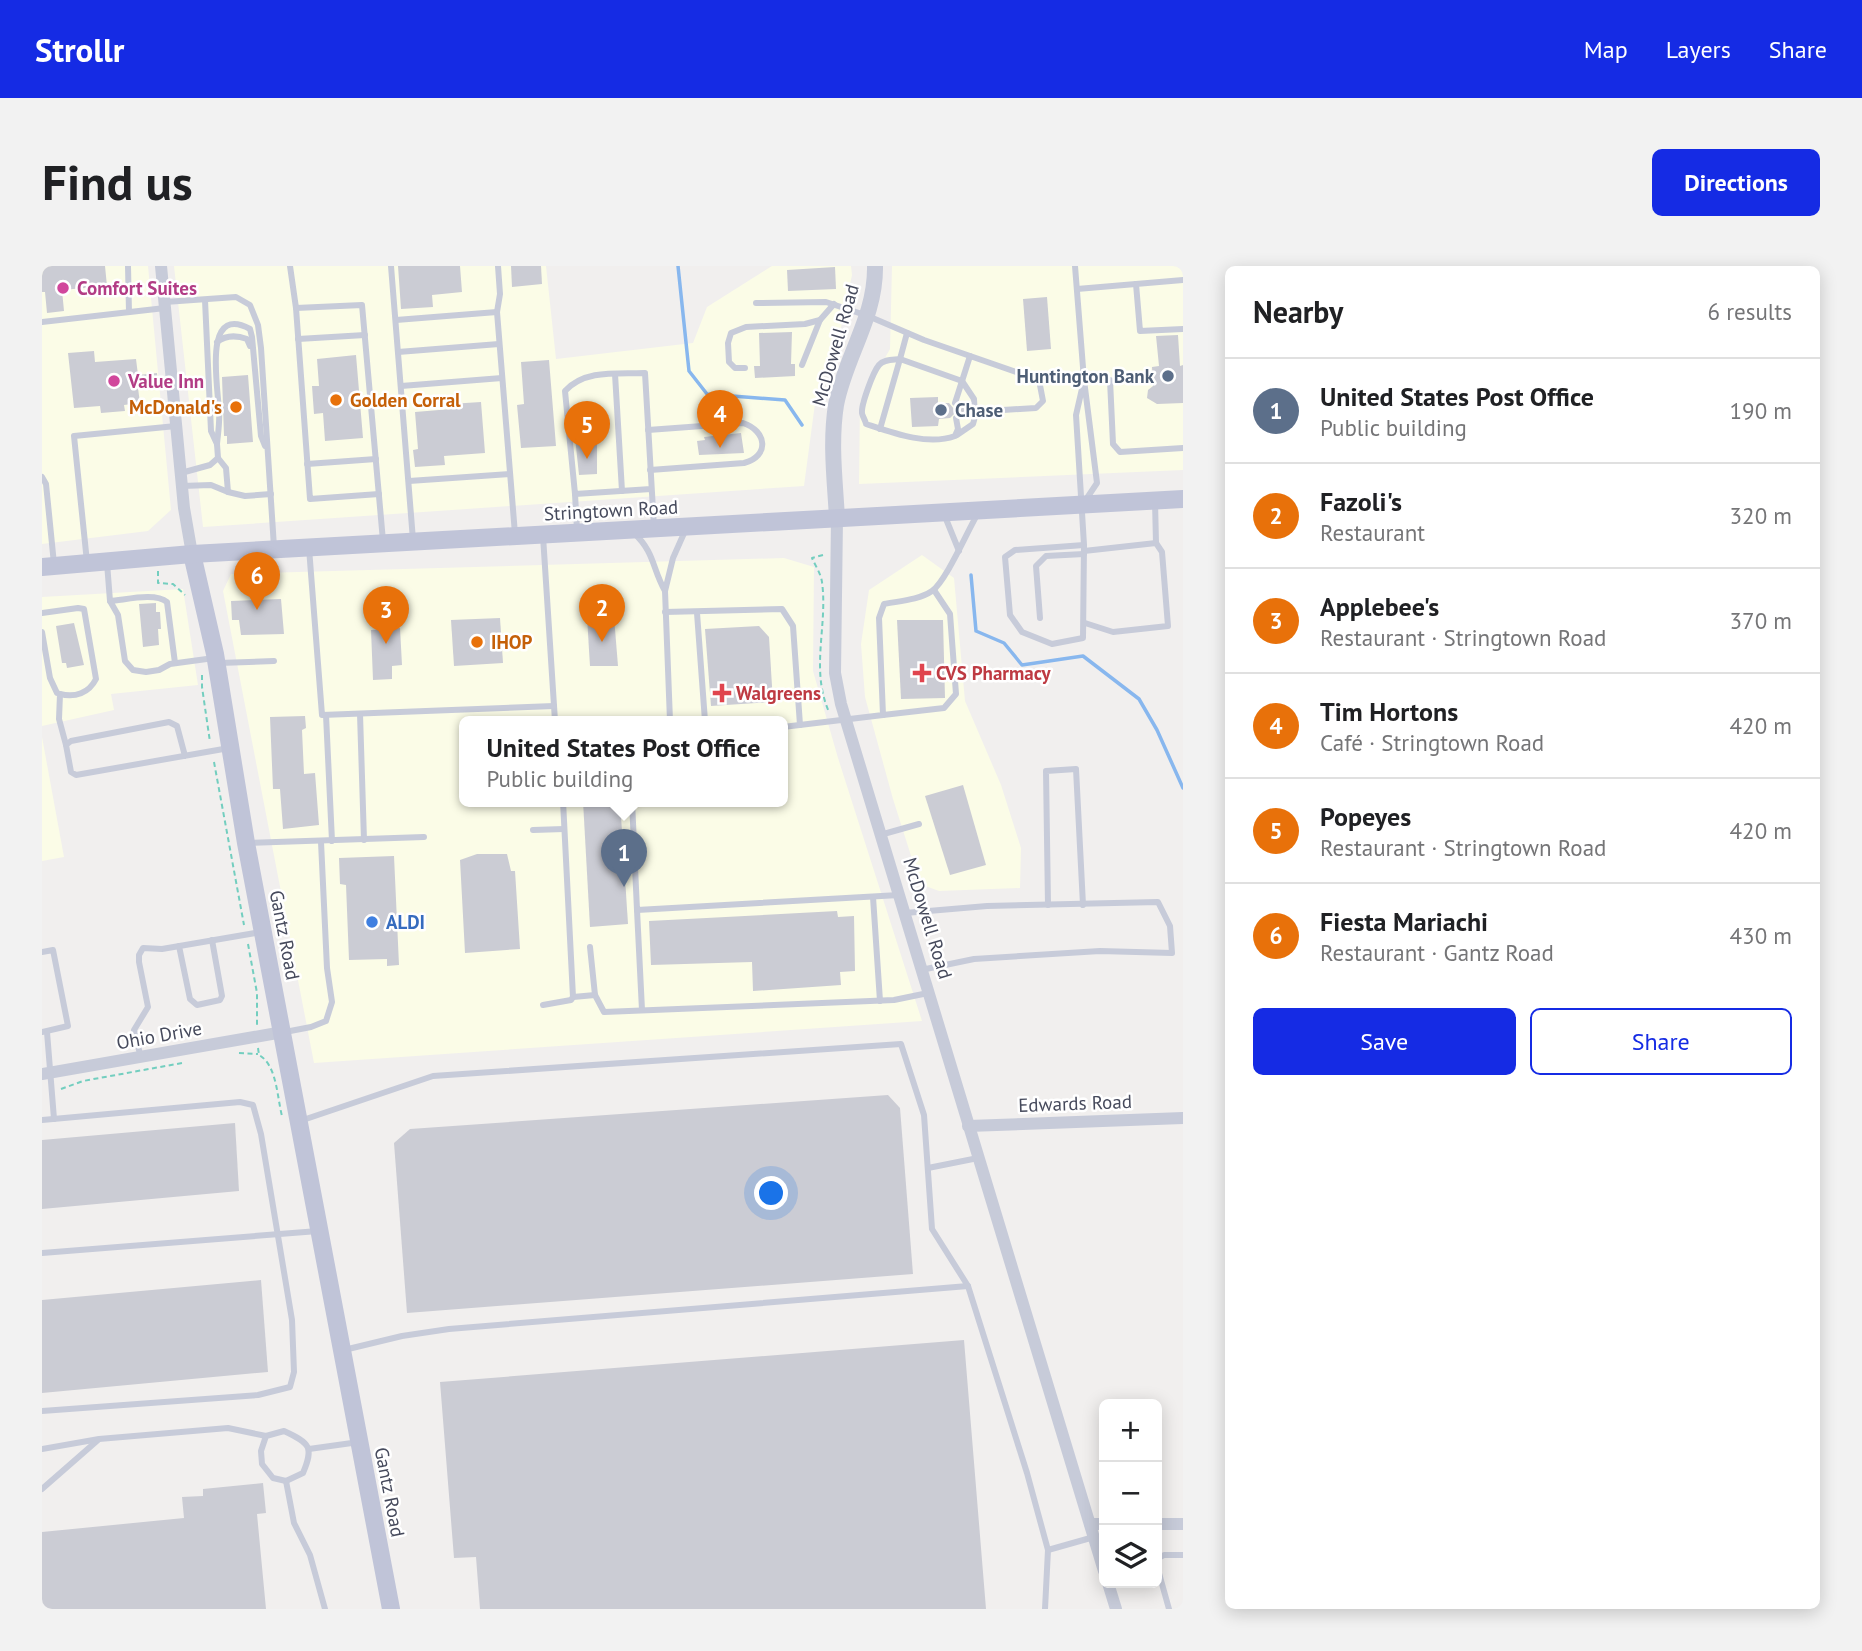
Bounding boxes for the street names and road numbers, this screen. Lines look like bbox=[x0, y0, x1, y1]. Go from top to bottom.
street label: McDowell Road bbox=[806, 281, 864, 409]
street label: Stringtown Road bbox=[543, 494, 679, 526]
street label: McDowell Road bbox=[898, 854, 958, 982]
street label: Gantz Road bbox=[265, 888, 305, 982]
street label: Ohio Drive bbox=[114, 1016, 204, 1054]
street label: Edwards Road bbox=[1018, 1089, 1132, 1117]
street label: Gantz Road bbox=[370, 1445, 410, 1539]

